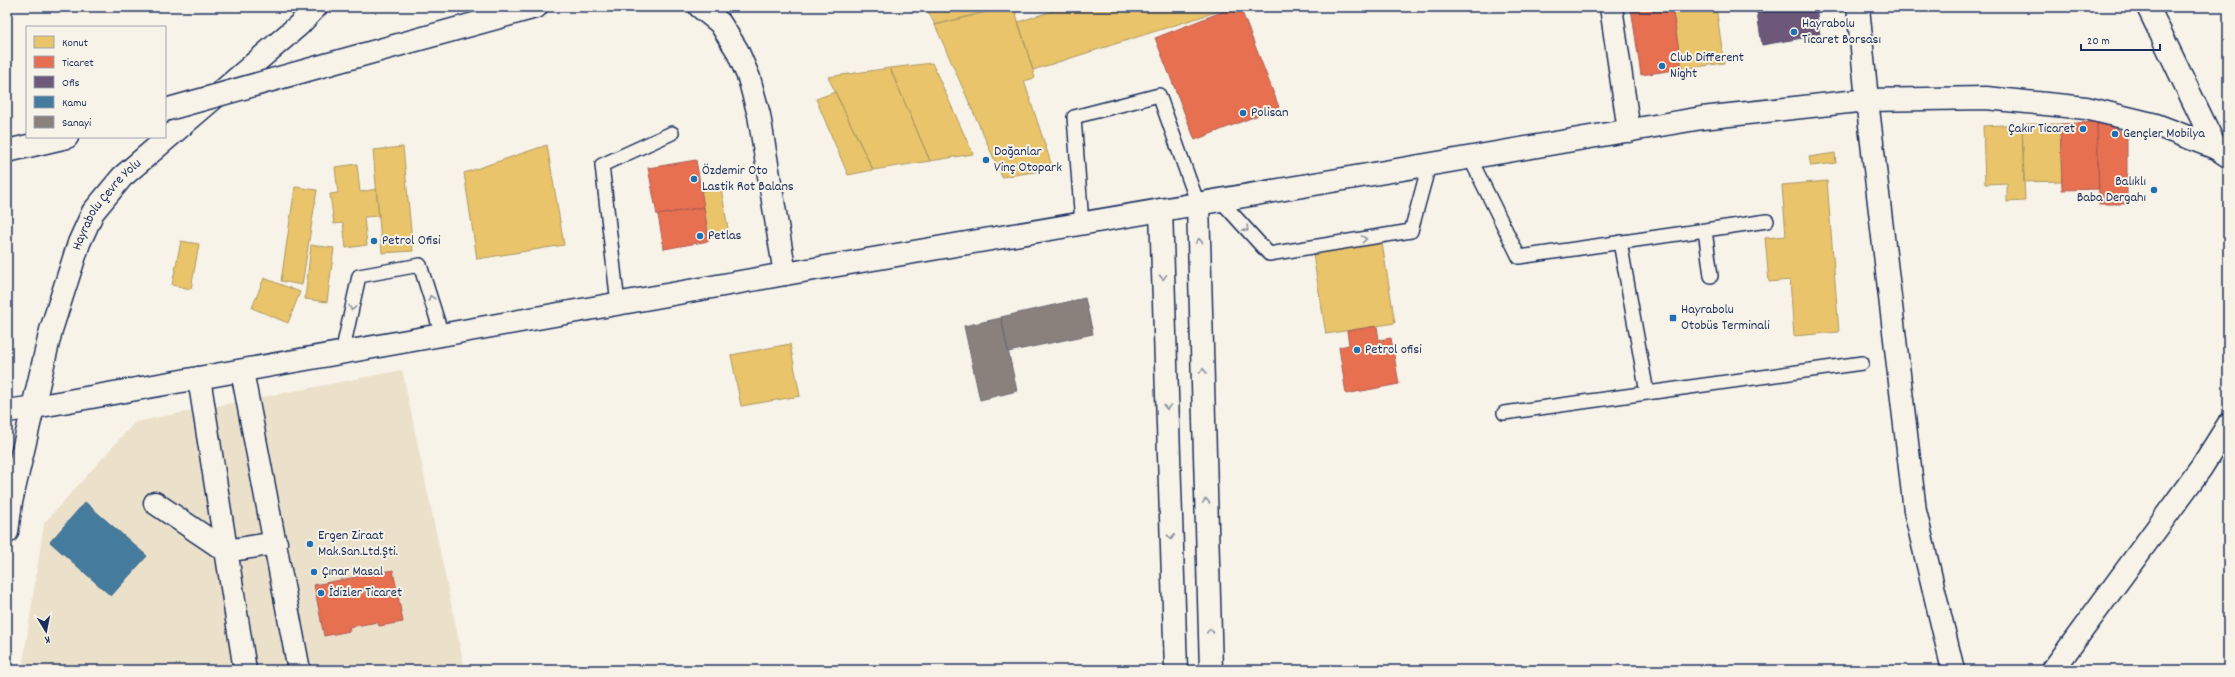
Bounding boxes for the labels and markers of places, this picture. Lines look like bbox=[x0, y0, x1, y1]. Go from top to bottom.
place label: Hayrabolu Ticaret Borsası bbox=[1802, 14, 1881, 50]
marker: Hayrabolu Ticaret Borsası bbox=[1789, 27, 1799, 37]
place label: Club Different Night bbox=[1670, 48, 1744, 84]
marker: Club Different Night bbox=[1657, 61, 1667, 71]
place label: Polisan bbox=[1251, 103, 1288, 123]
marker: Polisan bbox=[1238, 108, 1248, 118]
place label: Çakır Ticaret bbox=[2008, 119, 2075, 139]
marker: Çakır Ticaret bbox=[2078, 124, 2088, 134]
place label: Gençler Mobilya bbox=[2123, 124, 2205, 144]
marker: Gençler Mobilya bbox=[2110, 129, 2120, 139]
place label: Doğanlar Vinç Otopark bbox=[994, 142, 1062, 178]
marker: Doğanlar Vinç Otopark bbox=[981, 155, 991, 165]
place label: Özdemir Oto Lastik Rot Balans bbox=[702, 161, 794, 197]
place label: Balıklı Baba Dergahı bbox=[2077, 172, 2146, 208]
marker: Özdemir Oto Lastik Rot Balans bbox=[689, 174, 699, 184]
marker: Balıklı Baba Dergahı bbox=[2149, 185, 2159, 195]
place label: Petlas bbox=[708, 226, 742, 246]
place label: Petrol Ofisi bbox=[382, 231, 441, 251]
marker: Petlas bbox=[695, 231, 705, 241]
marker: Petrol Ofisi bbox=[369, 236, 379, 246]
place label: Hayrabolu Otobüs Terminali bbox=[1681, 300, 1770, 336]
marker: Hayrabolu Otobüs Terminali bbox=[1668, 313, 1678, 323]
place label: Petrol ofisi bbox=[1365, 340, 1422, 360]
marker: Petrol ofisi bbox=[1352, 345, 1362, 355]
place label: Ergen Ziraat Mak.San.Ltd.Şti. bbox=[318, 526, 398, 562]
marker: Ergen Ziraat Mak.San.Ltd.Şti. bbox=[305, 539, 315, 549]
place label: Çınar Masal bbox=[322, 562, 384, 582]
marker: Çınar Masal bbox=[309, 567, 319, 577]
place label: İdizler Ticaret bbox=[329, 583, 402, 603]
marker: İdizler Ticaret bbox=[316, 588, 326, 598]

